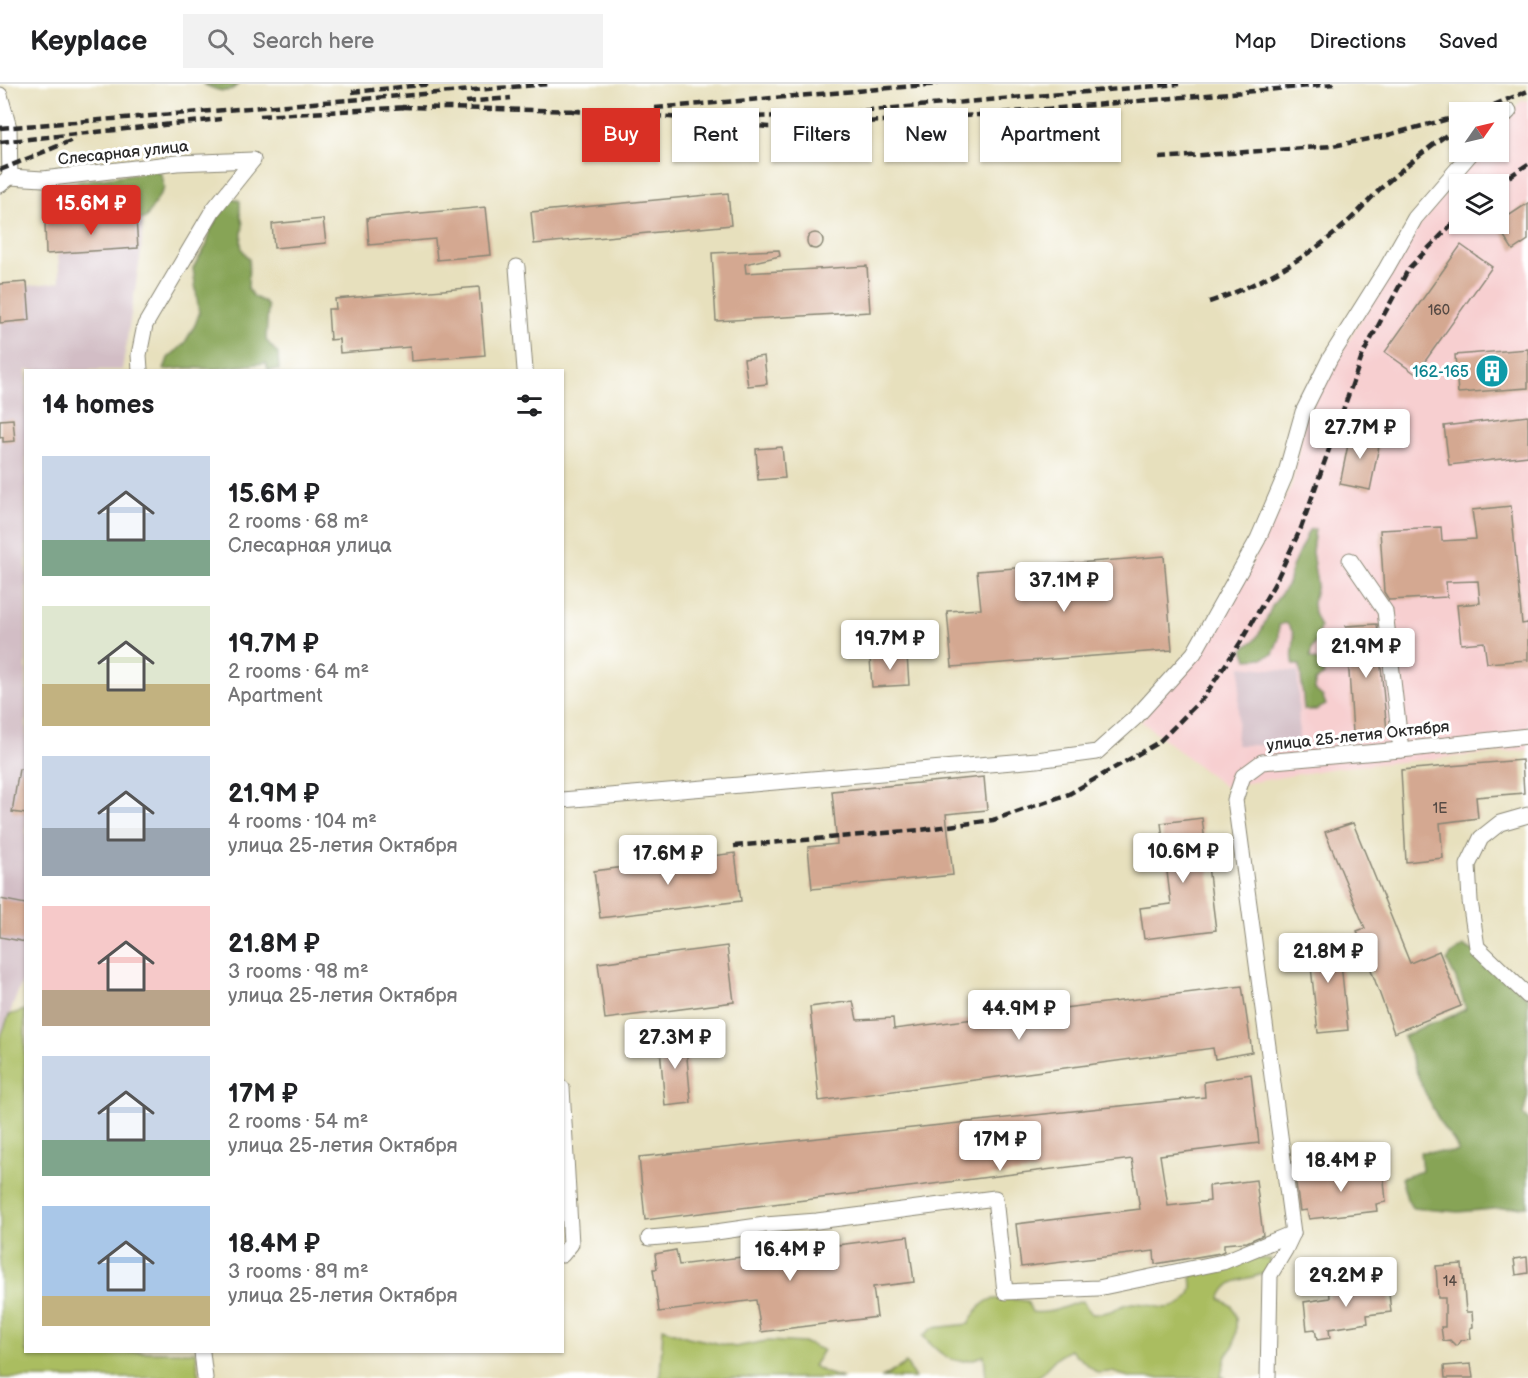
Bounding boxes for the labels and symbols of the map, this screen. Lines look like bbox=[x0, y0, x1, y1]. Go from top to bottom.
north arrow bbox=[1449, 102, 1509, 162]
street label: Слесарная улица bbox=[57, 137, 190, 170]
pin: 15.6M ₽ bbox=[36, 185, 146, 236]
house number: 160 bbox=[1428, 302, 1450, 319]
building icon: 162-165 bbox=[1474, 353, 1510, 389]
place label: 162-165 bbox=[1413, 363, 1469, 382]
pin: 27.7M ₽ bbox=[1305, 409, 1415, 460]
pin: 37.1M ₽ bbox=[1009, 562, 1119, 613]
pin: 19.7M ₽ bbox=[835, 620, 945, 671]
pin: 21.9M ₽ bbox=[1311, 628, 1421, 679]
street label: улица 25-летия Октября bbox=[1266, 717, 1451, 756]
house number: 1Е bbox=[1433, 800, 1447, 817]
pin: 10.6M ₽ bbox=[1128, 833, 1238, 884]
pin: 17.6M ₽ bbox=[613, 835, 723, 886]
pin: 21.8M ₽ bbox=[1273, 933, 1383, 984]
pin: 44.9M ₽ bbox=[964, 990, 1074, 1041]
pin: 27.3M ₽ bbox=[620, 1019, 730, 1070]
pin: 17M ₽ bbox=[958, 1121, 1042, 1172]
pin: 18.4M ₽ bbox=[1286, 1142, 1396, 1193]
pin: 16.4M ₽ bbox=[735, 1231, 845, 1282]
pin: 29.2M ₽ bbox=[1291, 1257, 1401, 1308]
house number: 14 bbox=[1443, 1273, 1457, 1290]

